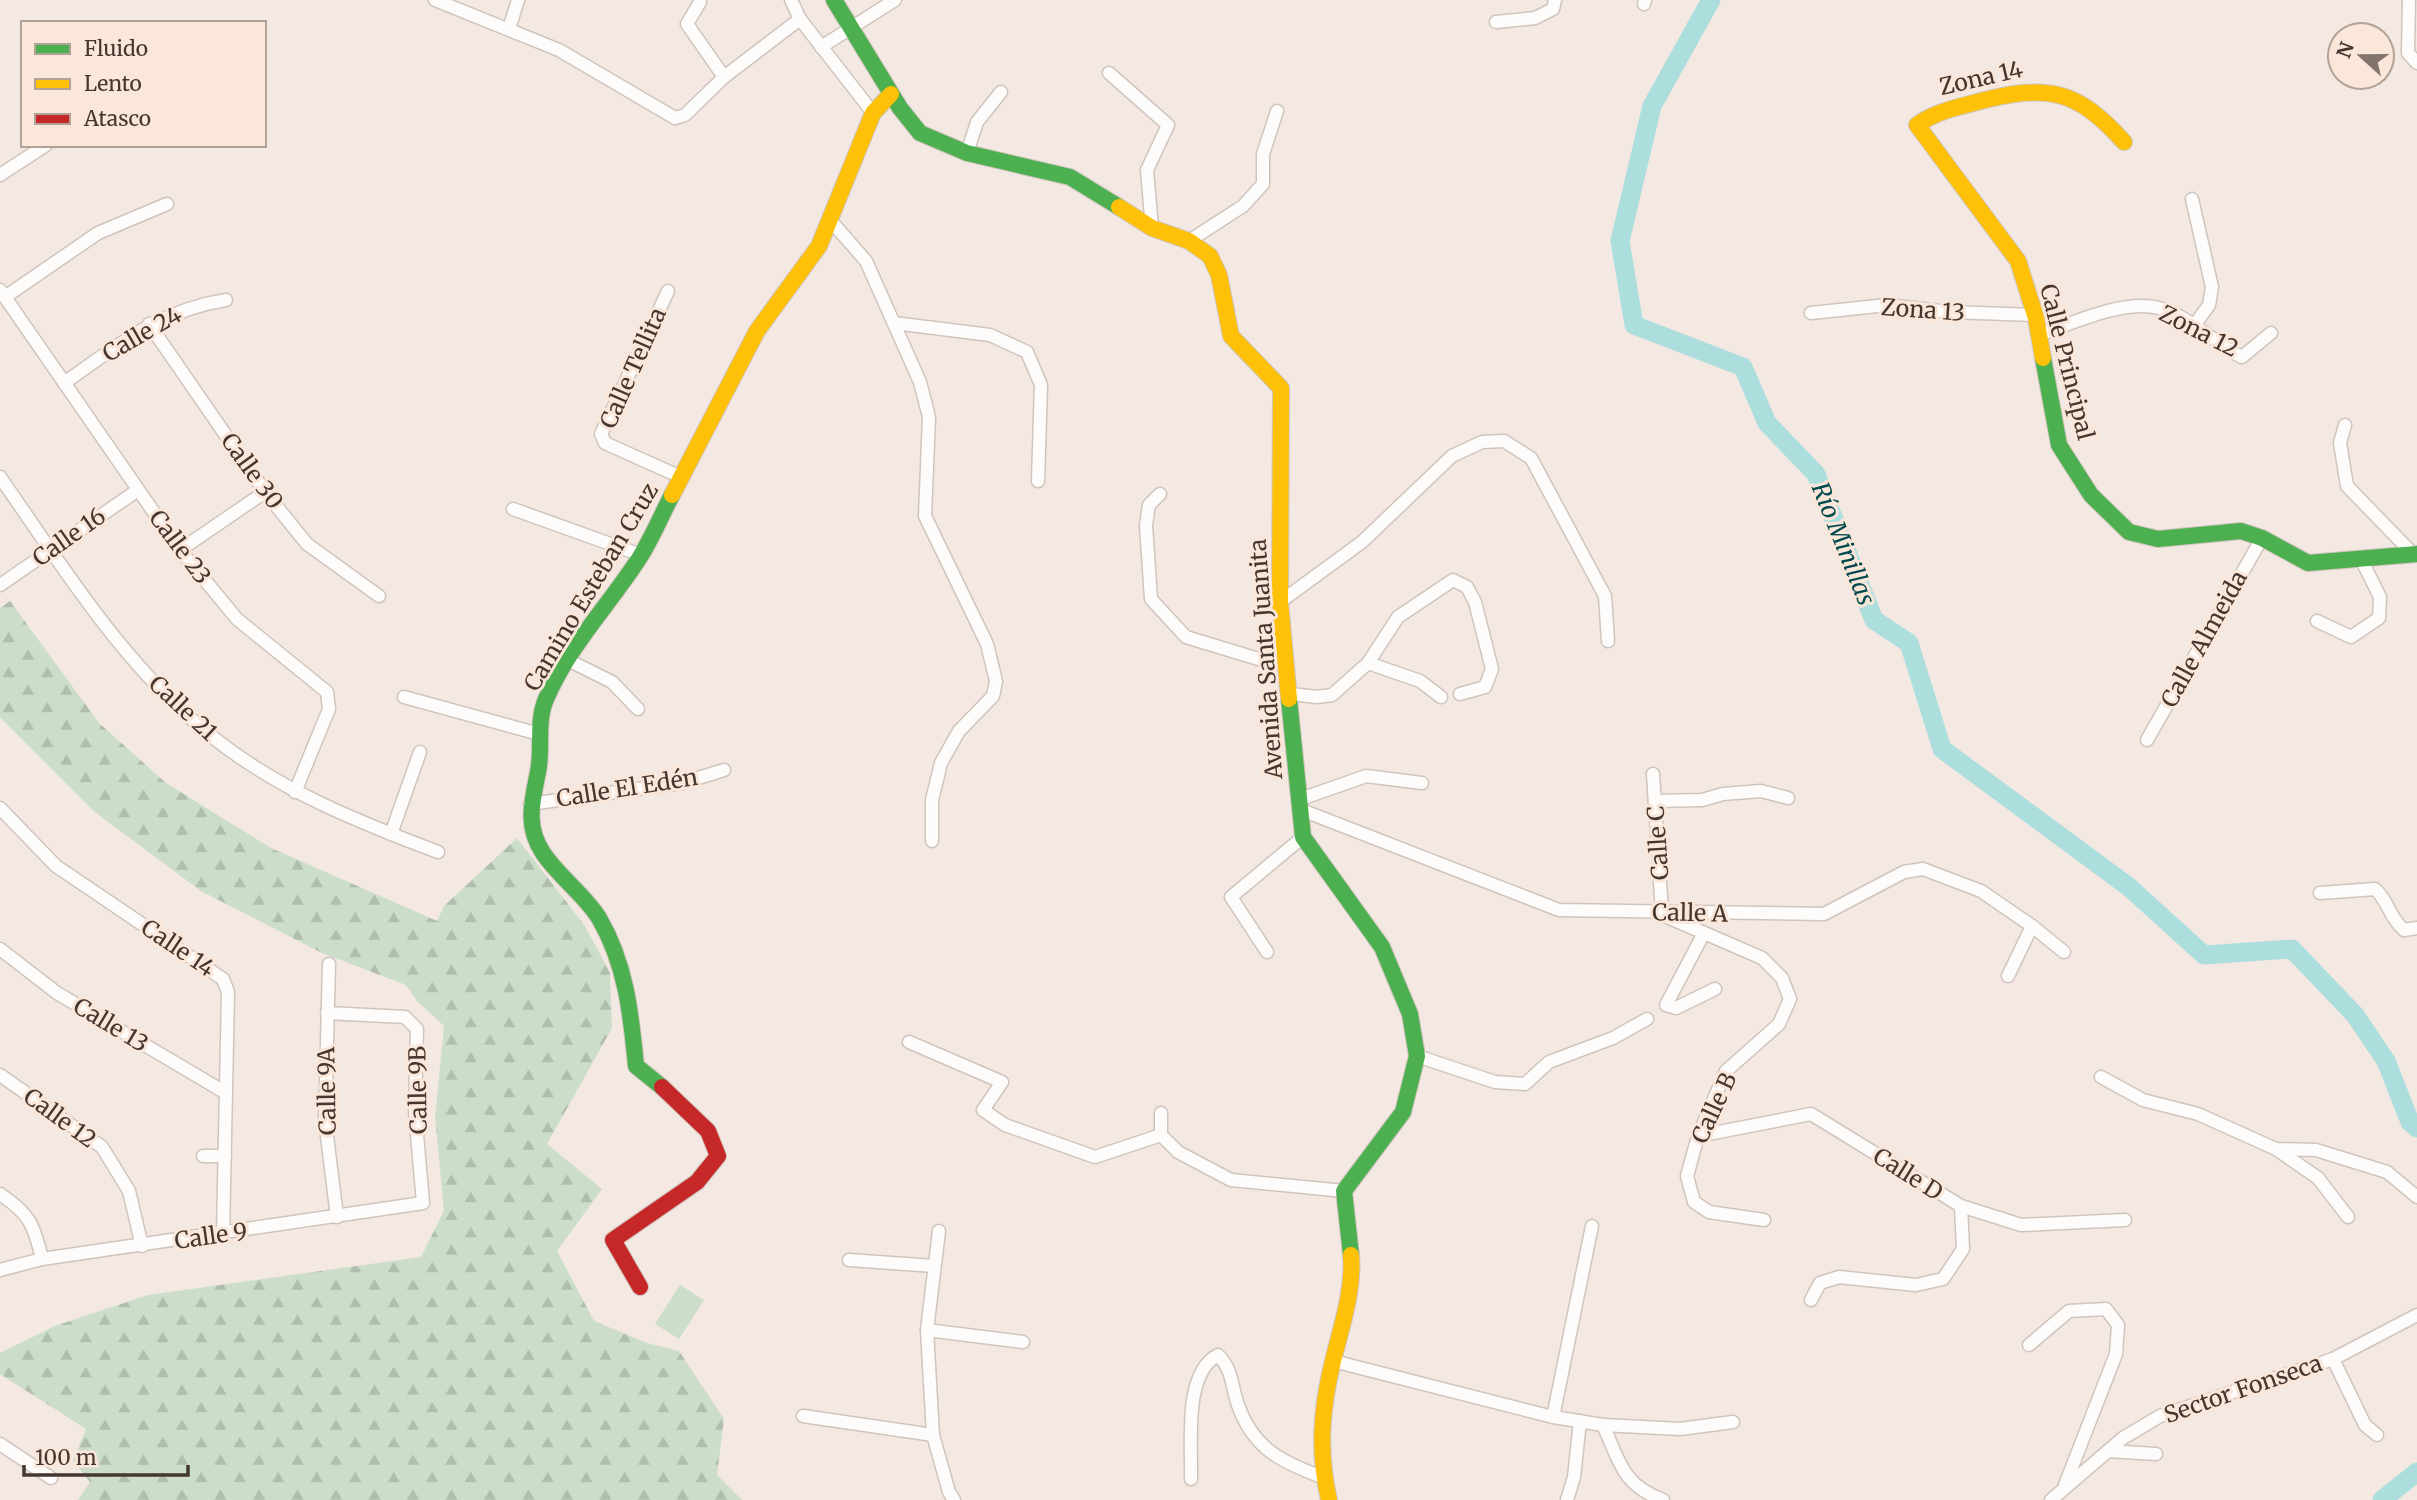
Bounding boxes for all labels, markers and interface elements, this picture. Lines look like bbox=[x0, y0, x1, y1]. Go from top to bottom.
legend bbox=[21, 21, 266, 147]
north arrow bbox=[2326, 21, 2396, 91]
text: Fluido bbox=[84, 35, 148, 62]
text: N bbox=[2331, 39, 2359, 61]
street label: Zona 14 bbox=[1936, 54, 2025, 101]
text: Lento bbox=[84, 70, 142, 97]
text: Atasco bbox=[83, 105, 151, 132]
street label: Calle Principal bbox=[2034, 281, 2101, 443]
street label: Zona 13 bbox=[1880, 292, 1966, 327]
street label: Zona 12 bbox=[2155, 298, 2244, 363]
street label: Calle 24 bbox=[97, 299, 186, 368]
street label: Calle Tellita bbox=[593, 303, 672, 433]
street label: Calle 30 bbox=[215, 427, 290, 514]
street label: Camino Esteban Cruz bbox=[517, 477, 664, 696]
water label: Río Minillas bbox=[1805, 478, 1882, 610]
street label: Calle 16 bbox=[26, 501, 111, 572]
street label: Calle 23 bbox=[143, 504, 218, 590]
street label: Avenida Santa Juanita bbox=[1243, 538, 1288, 781]
street label: Calle Almeida bbox=[2154, 565, 2253, 712]
street label: Calle 21 bbox=[143, 669, 223, 746]
street label: Calle El Edén bbox=[554, 762, 700, 813]
street label: Calle C bbox=[1640, 805, 1675, 881]
street label: Calle A bbox=[1652, 897, 1729, 928]
street label: Calle 14 bbox=[136, 912, 221, 983]
street label: Calle 13 bbox=[69, 991, 154, 1058]
street label: Calle 9A bbox=[311, 1046, 342, 1135]
street label: Calle 9B bbox=[402, 1046, 433, 1134]
street label: Calle B bbox=[1685, 1068, 1742, 1148]
street label: Calle 12 bbox=[18, 1081, 102, 1154]
street label: Calle D bbox=[1868, 1141, 1948, 1206]
street label: Calle 9 bbox=[173, 1216, 249, 1255]
street label: Sector Fonseca bbox=[2160, 1348, 2326, 1429]
scale bar bbox=[24, 1434, 189, 1478]
text: 100 m bbox=[35, 1444, 97, 1471]

